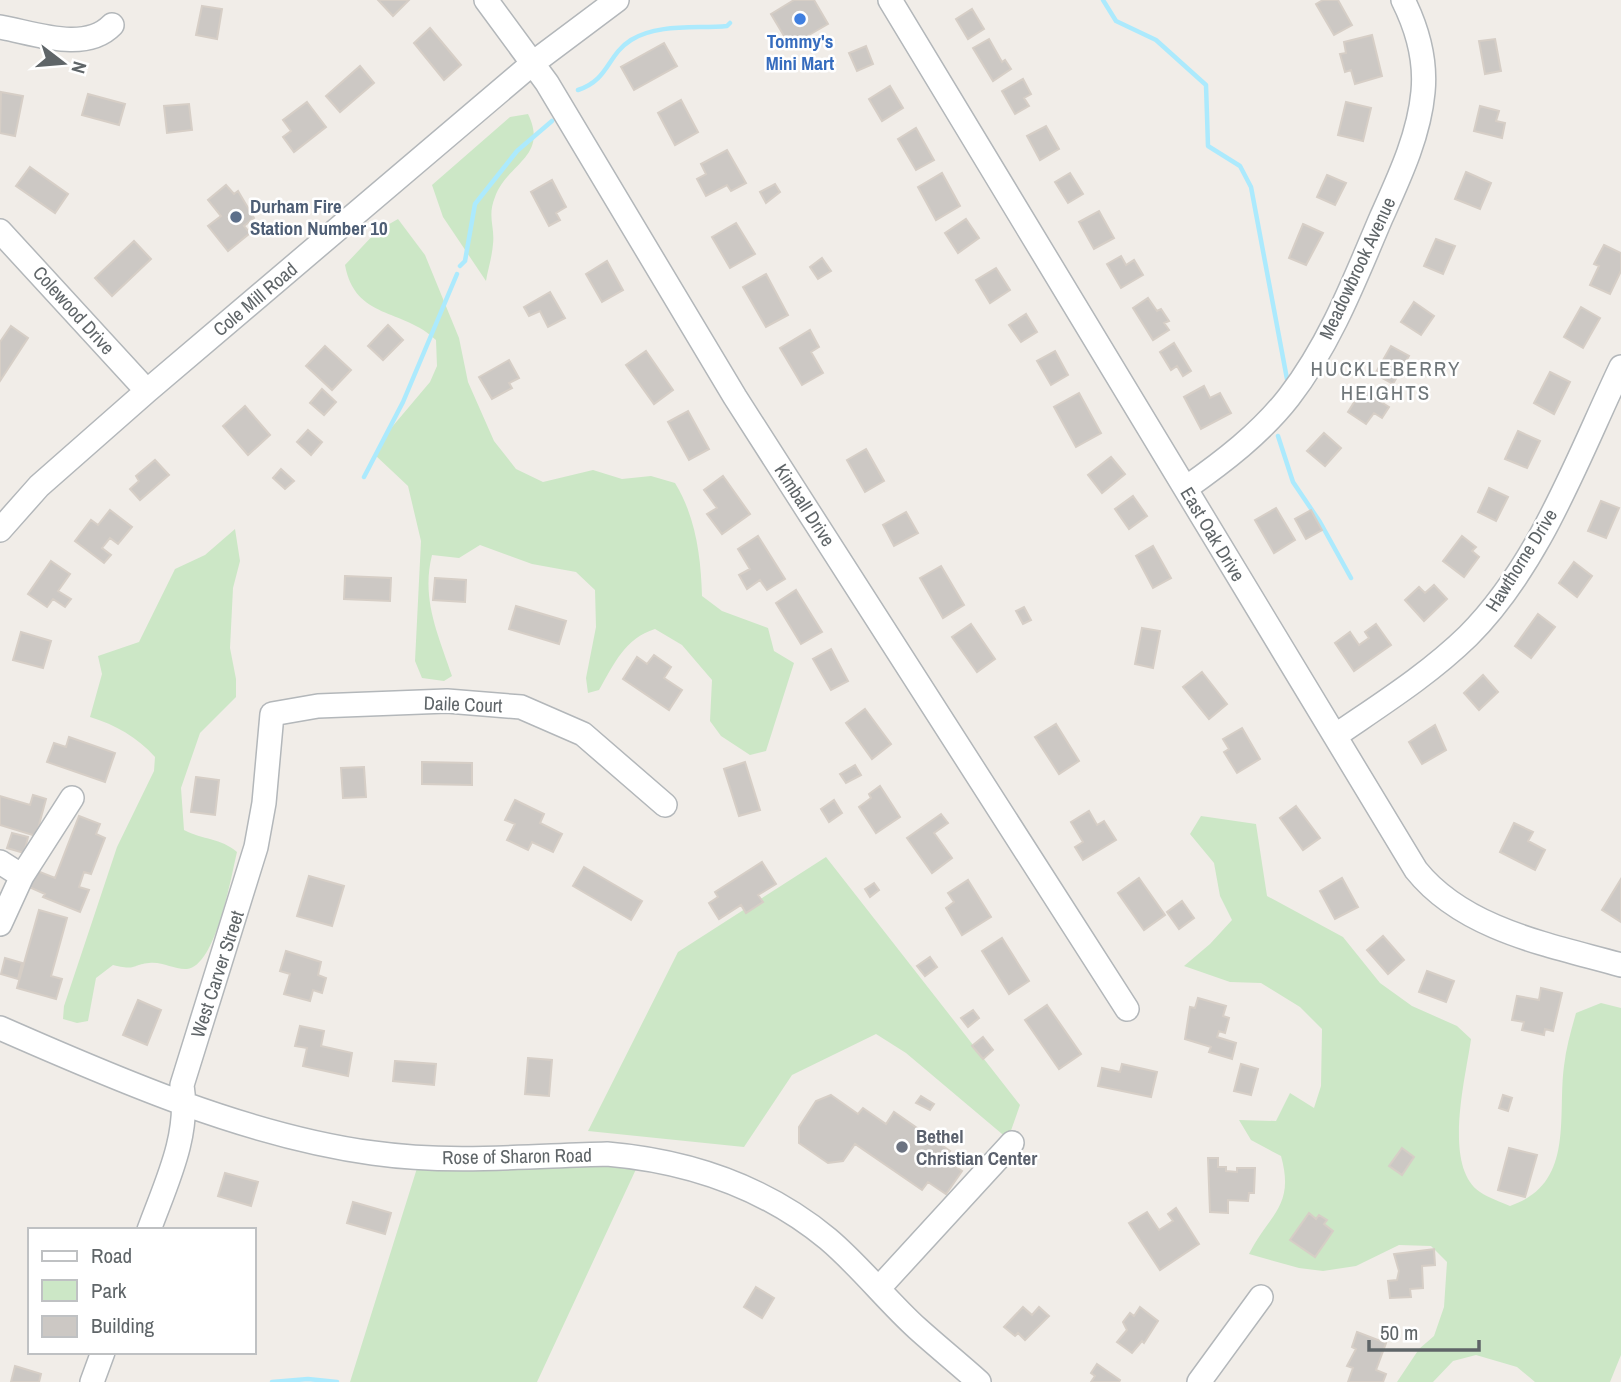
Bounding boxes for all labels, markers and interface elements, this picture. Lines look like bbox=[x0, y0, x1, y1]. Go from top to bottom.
marker: Tommy's Mini Mart bbox=[792, 11, 808, 27]
north arrow bbox=[28, 28, 98, 98]
place label: Tommy's Mini Mart bbox=[766, 28, 834, 76]
text: N bbox=[65, 59, 93, 77]
place label: Durham Fire Station Number 10 bbox=[250, 193, 388, 241]
street label: Meadowbrook Avenue bbox=[1313, 193, 1401, 343]
marker: Durham Fire Station Number 10 bbox=[228, 209, 244, 225]
street label: Cole Mill Road bbox=[208, 256, 302, 342]
street label: Colewood Drive bbox=[27, 260, 121, 360]
district label: HUCKLEBERRY HEIGHTS bbox=[1311, 354, 1461, 407]
street label: Kimball Drive bbox=[769, 459, 841, 551]
street label: East Oak Drive bbox=[1175, 482, 1251, 586]
street label: Hawthorne Drive bbox=[1479, 504, 1563, 616]
street label: Daile Court bbox=[423, 690, 503, 718]
street label: West Carver Street bbox=[184, 906, 250, 1041]
place label: Bethel Christian Center bbox=[916, 1123, 1037, 1171]
marker: Bethel Christian Center bbox=[894, 1139, 910, 1155]
street label: Rose of Sharon Road bbox=[442, 1142, 592, 1170]
legend bbox=[28, 1228, 256, 1354]
text: Road bbox=[91, 1241, 132, 1270]
text: Park bbox=[91, 1276, 127, 1305]
scale bar bbox=[1369, 1308, 1479, 1352]
text: Building bbox=[91, 1311, 155, 1340]
text: 50 m bbox=[1380, 1318, 1418, 1347]

